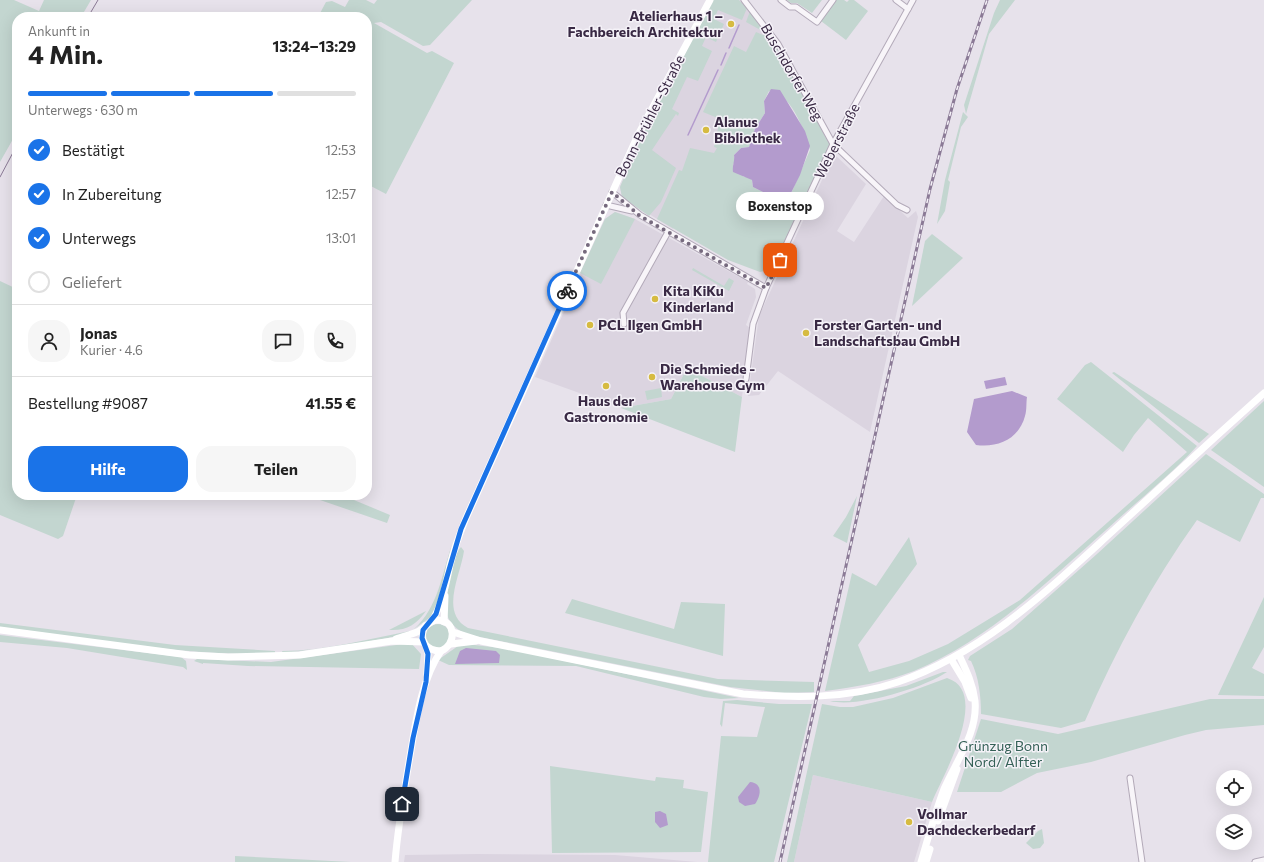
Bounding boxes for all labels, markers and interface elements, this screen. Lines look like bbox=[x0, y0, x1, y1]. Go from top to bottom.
place label: Atelierhaus 1 – Fachbereich Architektur bbox=[568, 7, 723, 40]
marker: Atelierhaus 1 – Fachbereich Architektur bbox=[726, 19, 736, 29]
street label: Buschdorfer Weg bbox=[758, 20, 827, 124]
text: Ankunft in bbox=[28, 23, 90, 39]
text: 13:24–13:29 bbox=[273, 37, 356, 55]
text: 4 Min. bbox=[28, 38, 103, 69]
street label: Bonn-Brühler-Straße bbox=[611, 52, 688, 180]
street label: Weberstraße bbox=[810, 100, 863, 181]
text: Unterwegs · 630 m bbox=[28, 102, 138, 118]
place label: Alanus Bibliothek bbox=[714, 113, 781, 146]
marker: Alanus Bibliothek bbox=[701, 125, 711, 135]
icon: check bbox=[28, 139, 50, 161]
text: Bestätigt bbox=[62, 141, 125, 159]
text: 12:53 bbox=[325, 142, 356, 158]
icon: check bbox=[28, 183, 50, 205]
text: In Zubereitung bbox=[62, 185, 162, 203]
text: 12:57 bbox=[326, 186, 356, 202]
callout: Boxenstop bbox=[736, 192, 824, 220]
text: Boxenstop bbox=[748, 198, 812, 214]
icon: check bbox=[28, 227, 50, 249]
text: Unterwegs bbox=[62, 229, 136, 247]
text: 13:01 bbox=[326, 230, 356, 246]
pin bbox=[763, 243, 797, 277]
icon: bag bbox=[769, 249, 791, 271]
courier bbox=[547, 271, 587, 311]
text: Geliefert bbox=[62, 273, 122, 291]
icon: bike bbox=[556, 280, 578, 302]
place label: Kita KiKu Kinderland bbox=[663, 282, 734, 315]
marker: Kita KiKu Kinderland bbox=[650, 294, 660, 304]
place label: PCL Ilgen GmbH bbox=[598, 316, 703, 333]
place label: Forster Garten- und Landschaftsbau GmbH bbox=[814, 316, 960, 349]
button: person bbox=[28, 320, 70, 362]
button: chat bbox=[262, 320, 304, 362]
button: phone bbox=[314, 320, 356, 362]
marker: PCL Ilgen GmbH bbox=[585, 320, 595, 330]
text: Jonas bbox=[80, 324, 117, 342]
marker: Forster Garten- und Landschaftsbau GmbH bbox=[801, 328, 811, 338]
text: Kurier · 4.6 bbox=[80, 342, 143, 358]
place label: Die Schmiede - Warehouse Gym bbox=[660, 360, 765, 393]
marker: Die Schmiede - Warehouse Gym bbox=[647, 372, 657, 382]
marker: Haus der Gastronomie bbox=[601, 381, 611, 391]
place label: Haus der Gastronomie bbox=[564, 392, 648, 425]
text: Bestellung #9087 bbox=[28, 394, 148, 412]
text: 41.55 € bbox=[306, 394, 356, 412]
button: Hilfe bbox=[28, 446, 188, 492]
button: Teilen bbox=[196, 446, 356, 492]
park label: Grünzug Bonn Nord/ Alfter bbox=[958, 737, 1048, 770]
map controls bbox=[1216, 770, 1252, 850]
button: locate bbox=[1216, 770, 1252, 806]
pin bbox=[385, 787, 419, 821]
icon: home bbox=[391, 793, 413, 815]
place label: Vollmar Dachdeckerbedarf bbox=[917, 805, 1036, 838]
button: layers bbox=[1216, 814, 1252, 850]
marker: Vollmar Dachdeckerbedarf bbox=[904, 817, 914, 827]

